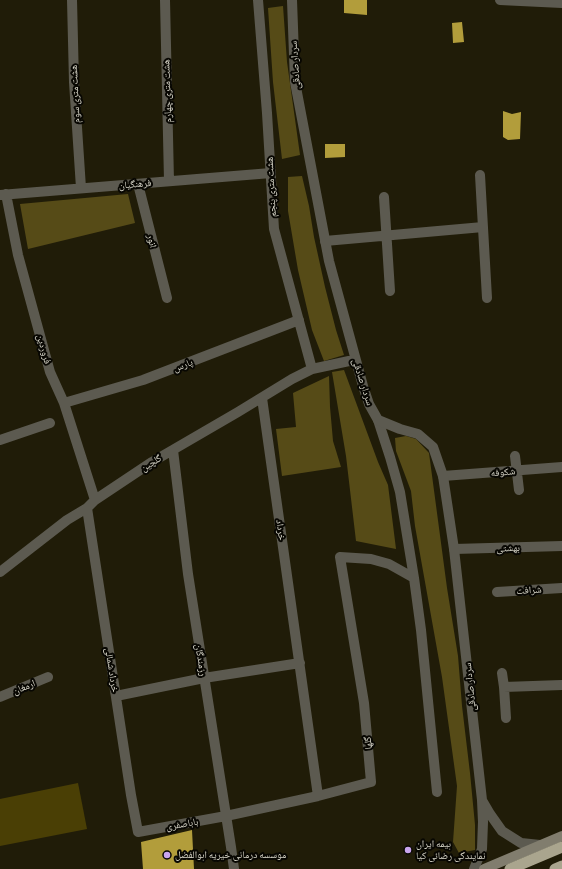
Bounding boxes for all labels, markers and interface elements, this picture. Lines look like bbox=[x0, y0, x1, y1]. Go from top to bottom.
street label: سردار صادقی bbox=[287, 40, 303, 90]
street label: هشت متری چهارم bbox=[160, 59, 174, 123]
street label: هشت متری سوم bbox=[67, 65, 83, 123]
street label: هشت متری پنجم bbox=[263, 157, 279, 217]
street label: فرهنگیان bbox=[118, 177, 152, 191]
street label: انور bbox=[145, 233, 159, 249]
street label: فروردین bbox=[34, 333, 54, 365]
street label: پارس bbox=[172, 356, 194, 374]
street label: سردار صادقی bbox=[350, 357, 376, 407]
street label: گلچین bbox=[138, 452, 164, 474]
street label: شکوفه bbox=[490, 465, 516, 479]
street label: خرداد bbox=[274, 519, 288, 541]
street label: بهشتی bbox=[496, 542, 520, 554]
street label: شرافت bbox=[516, 583, 542, 597]
street label: رزمندگان bbox=[193, 643, 209, 677]
street label: خرداد شمالی bbox=[103, 647, 121, 693]
street label: سردار صادقی bbox=[461, 662, 479, 712]
street label: ارمغان bbox=[11, 677, 37, 697]
street label: گلها bbox=[361, 736, 375, 750]
street label: باباصفری bbox=[165, 815, 199, 833]
place label: بیمه ایران نمایندگی رضائی کيا bbox=[416, 838, 485, 862]
marker: بیمه ایران نمایندگی رضائی کيا bbox=[403, 845, 413, 855]
place label: موسسه درمانی خیریه ابوالفضل bbox=[175, 849, 286, 861]
marker: موسسه درمانی خیریه ابوالفضل bbox=[162, 850, 172, 860]

